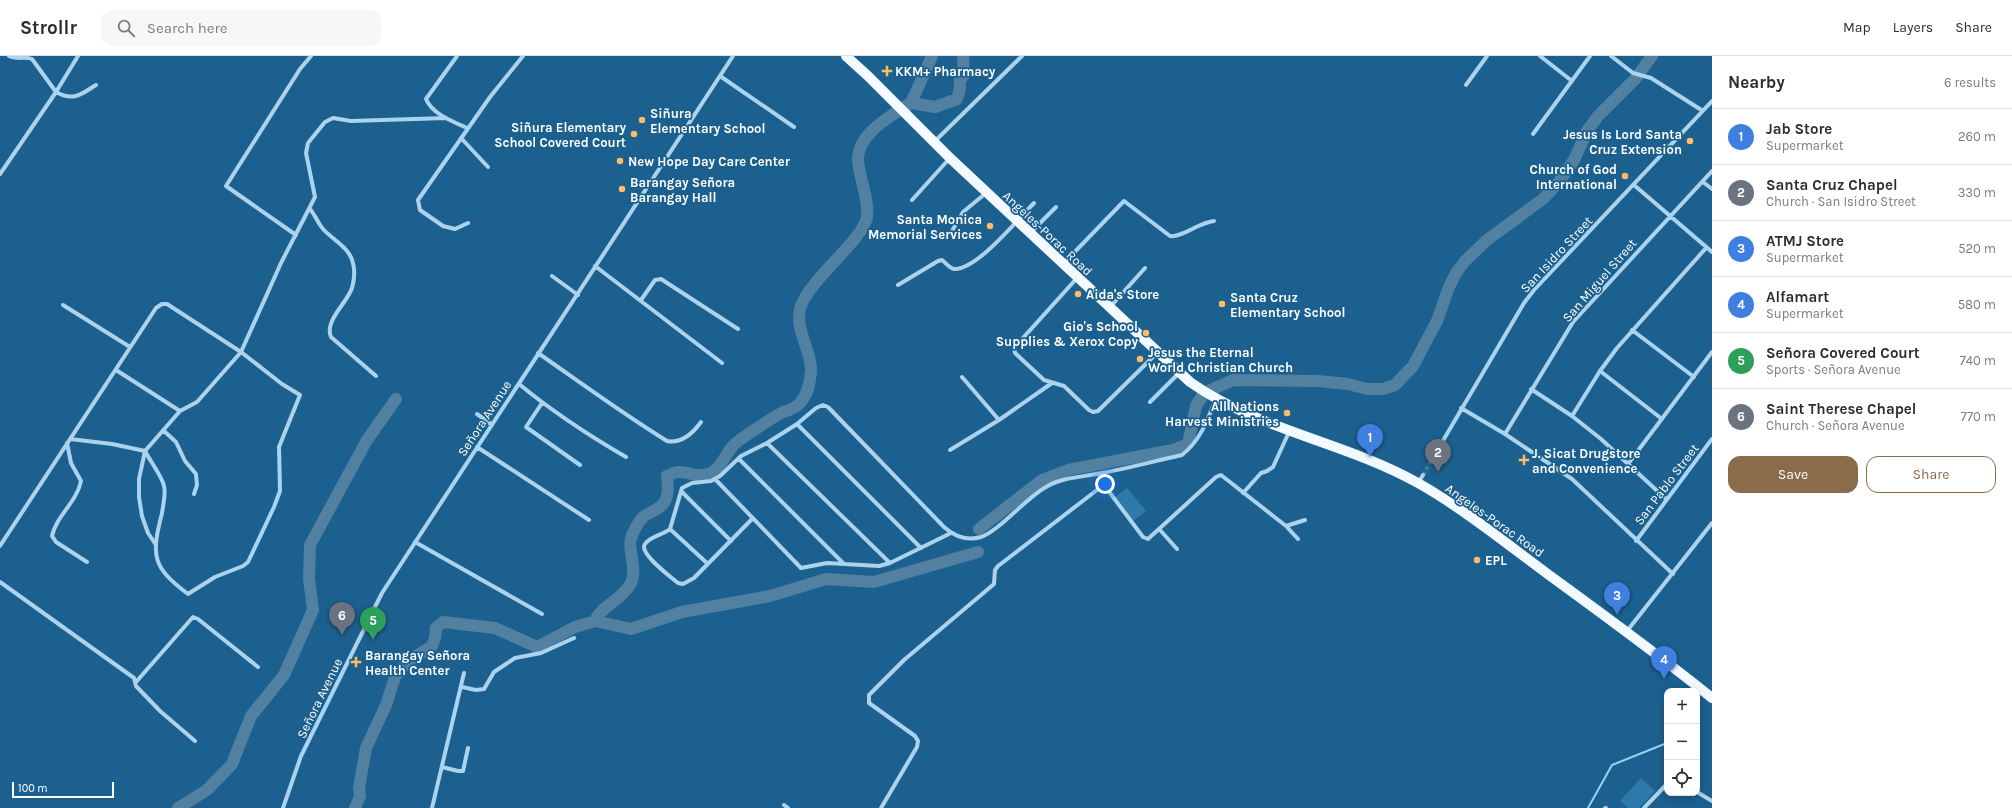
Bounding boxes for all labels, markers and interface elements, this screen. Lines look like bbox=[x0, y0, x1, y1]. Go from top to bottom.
search box bbox=[101, 10, 381, 46]
text: Strollr bbox=[20, 17, 77, 39]
icon: search bbox=[115, 17, 137, 39]
text: Search here bbox=[147, 19, 228, 37]
text: Map bbox=[1843, 19, 1871, 36]
text: Layers bbox=[1893, 19, 1933, 36]
text: Share bbox=[1955, 19, 1992, 36]
place label: KKM+ Pharmacy bbox=[895, 64, 996, 79]
marker: KKM+ Pharmacy bbox=[882, 66, 892, 76]
text: Nearby bbox=[1728, 72, 1785, 92]
text: 6 results bbox=[1944, 75, 1996, 90]
place label: Siñura Elementary School bbox=[650, 106, 765, 136]
marker: Siñura Elementary School bbox=[637, 115, 647, 125]
place label: Siñura Elementary School Covered Court bbox=[494, 120, 626, 150]
text: Jab Store bbox=[1766, 120, 1832, 138]
place label: Jesus Is Lord Santa Cruz Extension bbox=[1563, 127, 1682, 157]
marker: Siñura Elementary School Covered Court bbox=[629, 129, 639, 139]
text: 1 bbox=[1739, 129, 1743, 144]
text: 260 m bbox=[1958, 129, 1996, 144]
marker: Jesus Is Lord Santa Cruz Extension bbox=[1685, 136, 1695, 146]
text: Supermarket bbox=[1766, 138, 1844, 153]
place label: New Hope Day Care Center bbox=[628, 154, 791, 169]
marker: New Hope Day Care Center bbox=[615, 156, 625, 166]
place label: Church of God International bbox=[1530, 162, 1617, 192]
marker: Church of God International bbox=[1620, 171, 1630, 181]
place label: Barangay Señora Barangay Hall bbox=[630, 175, 735, 205]
text: Santa Cruz Chapel bbox=[1766, 176, 1897, 194]
marker: Barangay Señora Barangay Hall bbox=[617, 184, 627, 194]
text: 2 bbox=[1737, 185, 1745, 200]
text: 330 m bbox=[1958, 185, 1996, 200]
street label: Angeles-Porac Road bbox=[1000, 188, 1096, 279]
text: Church · San Isidro Street bbox=[1766, 194, 1916, 209]
place label: Santa Monica Memorial Services bbox=[868, 212, 982, 242]
street label: San Isidro Street bbox=[1517, 213, 1596, 296]
marker: Santa Monica Memorial Services bbox=[985, 221, 995, 231]
text: ATMJ Store bbox=[1766, 232, 1844, 250]
street label: San Miguel Street bbox=[1559, 236, 1640, 325]
text: 3 bbox=[1737, 241, 1745, 256]
text: 520 m bbox=[1958, 241, 1996, 256]
text: Supermarket bbox=[1766, 250, 1844, 265]
place label: Aida's Store bbox=[1086, 287, 1159, 302]
text: Alfamart bbox=[1766, 288, 1829, 306]
marker: Aida's Store bbox=[1073, 289, 1083, 299]
place label: Santa Cruz Elementary School bbox=[1230, 290, 1345, 320]
text: 4 bbox=[1737, 297, 1745, 312]
text: 580 m bbox=[1958, 297, 1996, 312]
marker: Santa Cruz Elementary School bbox=[1217, 299, 1227, 309]
text: Supermarket bbox=[1766, 306, 1844, 321]
place label: Gio's School Supplies & Xerox Copy bbox=[996, 319, 1138, 349]
marker: Gio's School Supplies & Xerox Copy bbox=[1141, 328, 1151, 338]
text: Señora Covered Court bbox=[1766, 344, 1920, 362]
place label: Jesus the Eternal World Christian Church bbox=[1148, 345, 1293, 375]
text: 5 bbox=[1737, 353, 1745, 368]
text: 740 m bbox=[1960, 353, 1996, 368]
marker: Jesus the Eternal World Christian Church bbox=[1135, 354, 1145, 364]
text: Sports · Señora Avenue bbox=[1766, 362, 1901, 377]
street label: Señora Avenue bbox=[454, 377, 515, 459]
place label: All Nations Harvest Ministries bbox=[1165, 399, 1279, 429]
text: Saint Therese Chapel bbox=[1766, 400, 1916, 418]
marker: All Nations Harvest Ministries bbox=[1282, 408, 1292, 418]
text: 6 bbox=[1737, 409, 1745, 424]
text: 770 m bbox=[1961, 409, 1996, 424]
text: Church · Señora Avenue bbox=[1766, 418, 1905, 433]
pin: 1 bbox=[1357, 424, 1383, 457]
pin: 2 bbox=[1425, 439, 1451, 472]
street label: San Pablo Street bbox=[1631, 441, 1702, 528]
place label: J. Sicat Drugstore and Convenience bbox=[1532, 446, 1640, 476]
marker: J. Sicat Drugstore and Convenience bbox=[1519, 455, 1529, 465]
button: Save bbox=[1728, 456, 1858, 493]
button: Share bbox=[1866, 456, 1996, 493]
your location bbox=[1095, 474, 1115, 494]
street label: Angeles-Porac Road bbox=[1443, 481, 1547, 560]
place label: EPL bbox=[1485, 553, 1507, 568]
marker: EPL bbox=[1472, 555, 1482, 565]
pin: 3 bbox=[1604, 582, 1630, 615]
pin: 6 bbox=[329, 602, 355, 635]
pin: 5 bbox=[360, 607, 386, 640]
pin: 4 bbox=[1651, 646, 1677, 679]
place label: Barangay Señora Health Center bbox=[365, 648, 470, 678]
street label: Señora Avenue bbox=[294, 655, 345, 741]
marker: Barangay Señora Health Center bbox=[350, 656, 362, 668]
map controls bbox=[1664, 688, 1700, 796]
button: + bbox=[1664, 688, 1700, 724]
button: − bbox=[1664, 724, 1700, 760]
button: locate bbox=[1664, 760, 1700, 796]
scale bar bbox=[12, 780, 114, 799]
text: 100 m bbox=[18, 782, 48, 795]

